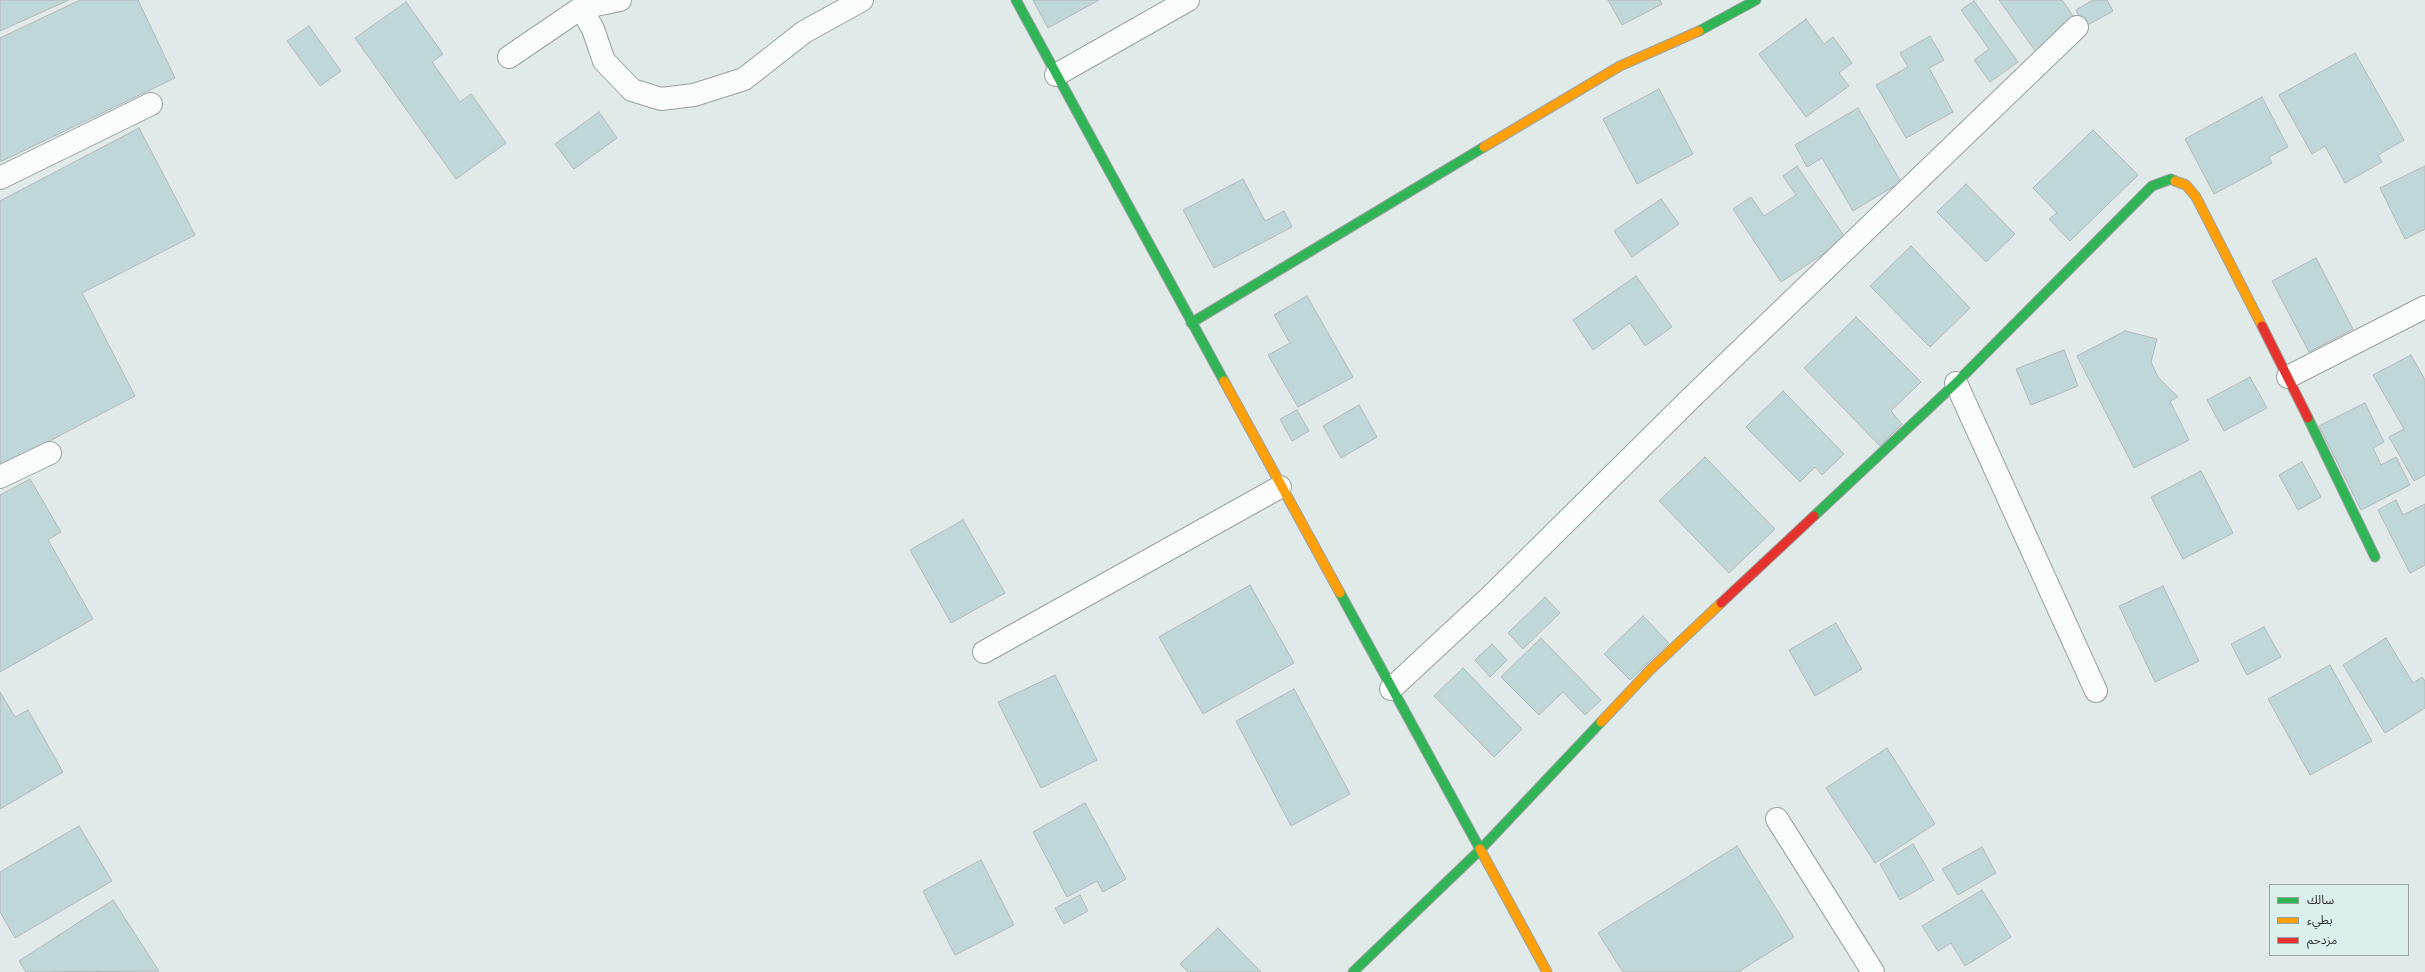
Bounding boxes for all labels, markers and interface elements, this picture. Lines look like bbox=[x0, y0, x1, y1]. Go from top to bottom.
legend bbox=[2269, 884, 2409, 956]
text: سالك bbox=[2307, 893, 2334, 907]
text: بطيء bbox=[2307, 913, 2333, 927]
text: مزدحم bbox=[2307, 933, 2337, 947]

